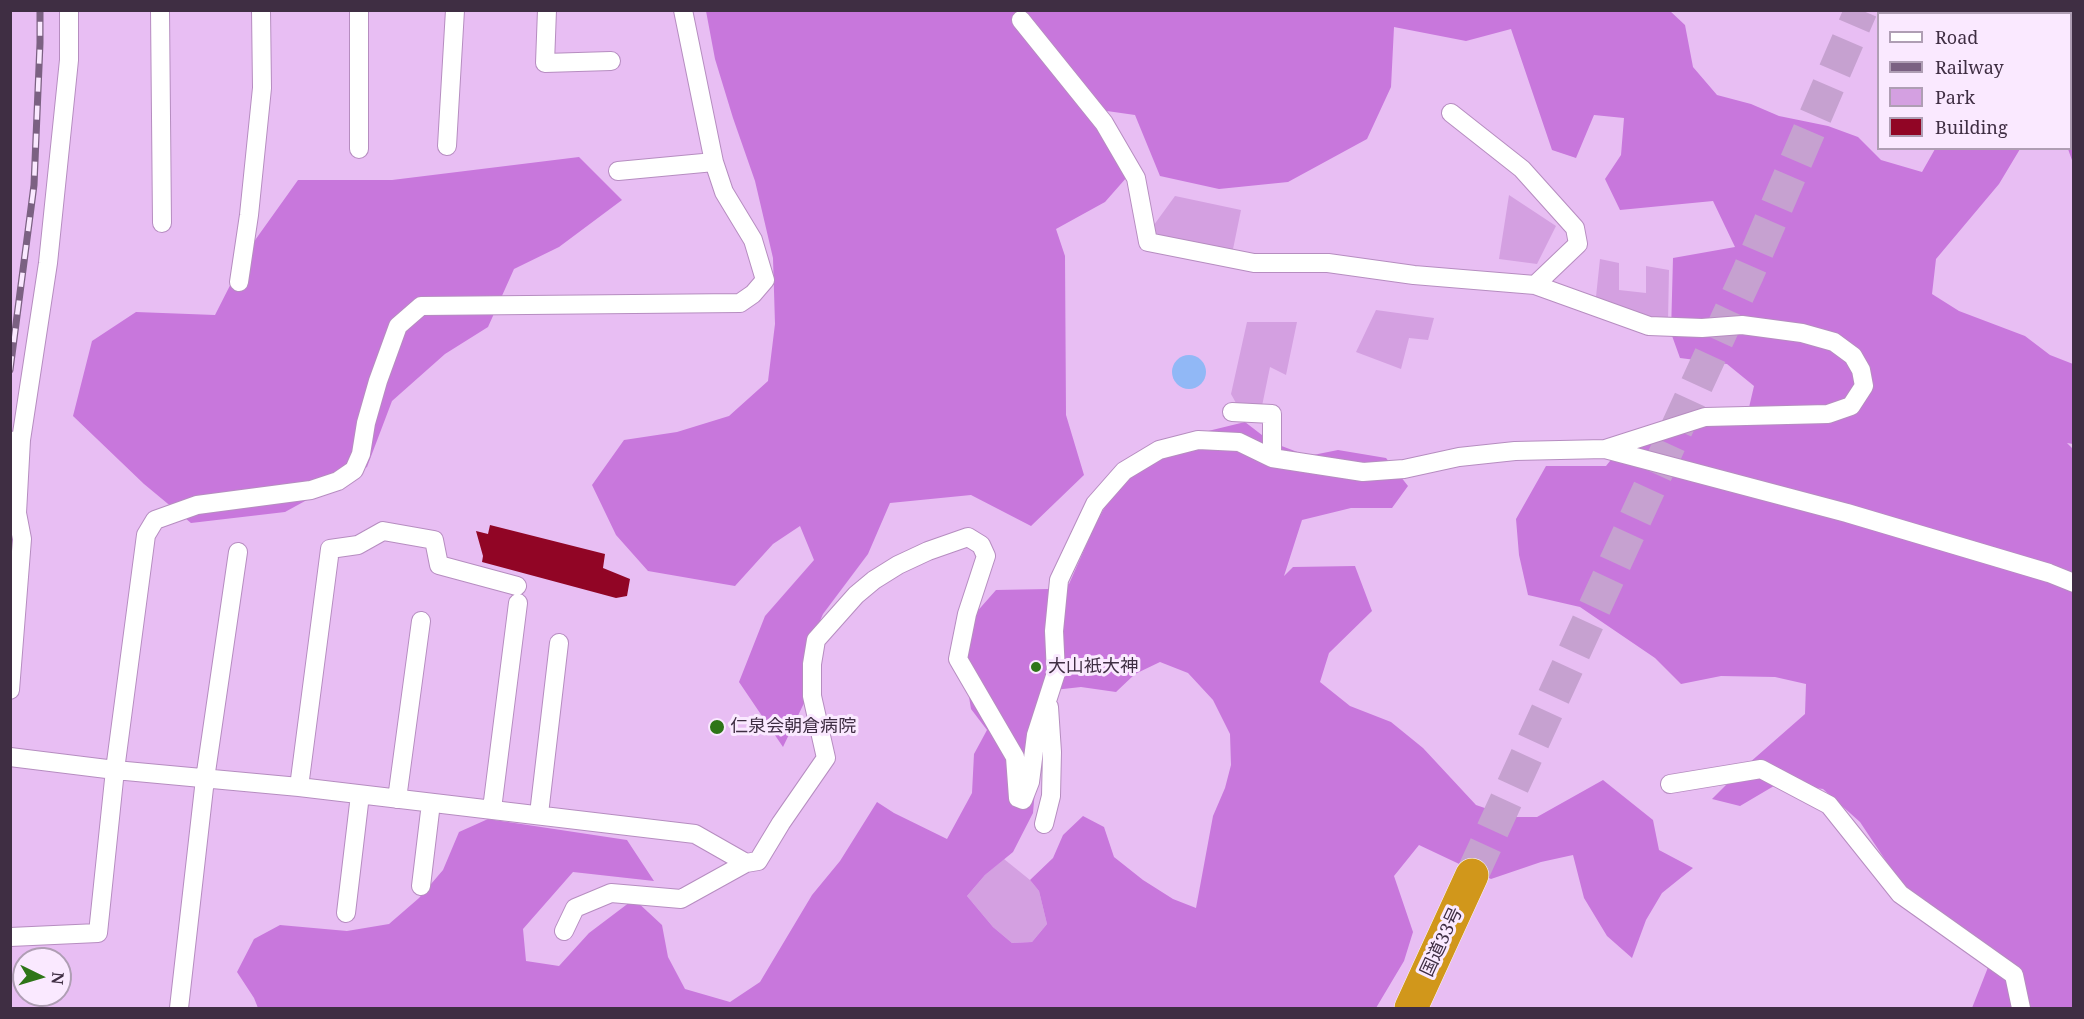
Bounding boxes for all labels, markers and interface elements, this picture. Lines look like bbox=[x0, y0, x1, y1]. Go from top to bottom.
legend bbox=[1877, 12, 2072, 150]
text: Road bbox=[1935, 25, 1978, 49]
text: Railway bbox=[1935, 55, 2004, 79]
text: Park bbox=[1935, 85, 1975, 109]
text: Building bbox=[1935, 115, 2008, 139]
place label: 大山衹大神 bbox=[1048, 656, 1138, 678]
marker: 大山衹大神 bbox=[1029, 660, 1043, 674]
place label: 仁泉会朝倉病院 bbox=[730, 716, 856, 738]
marker: 仁泉会朝倉病院 bbox=[708, 718, 726, 736]
street label: 国道33号 bbox=[1417, 904, 1467, 980]
north arrow bbox=[12, 947, 72, 1007]
text: N bbox=[46, 971, 69, 986]

